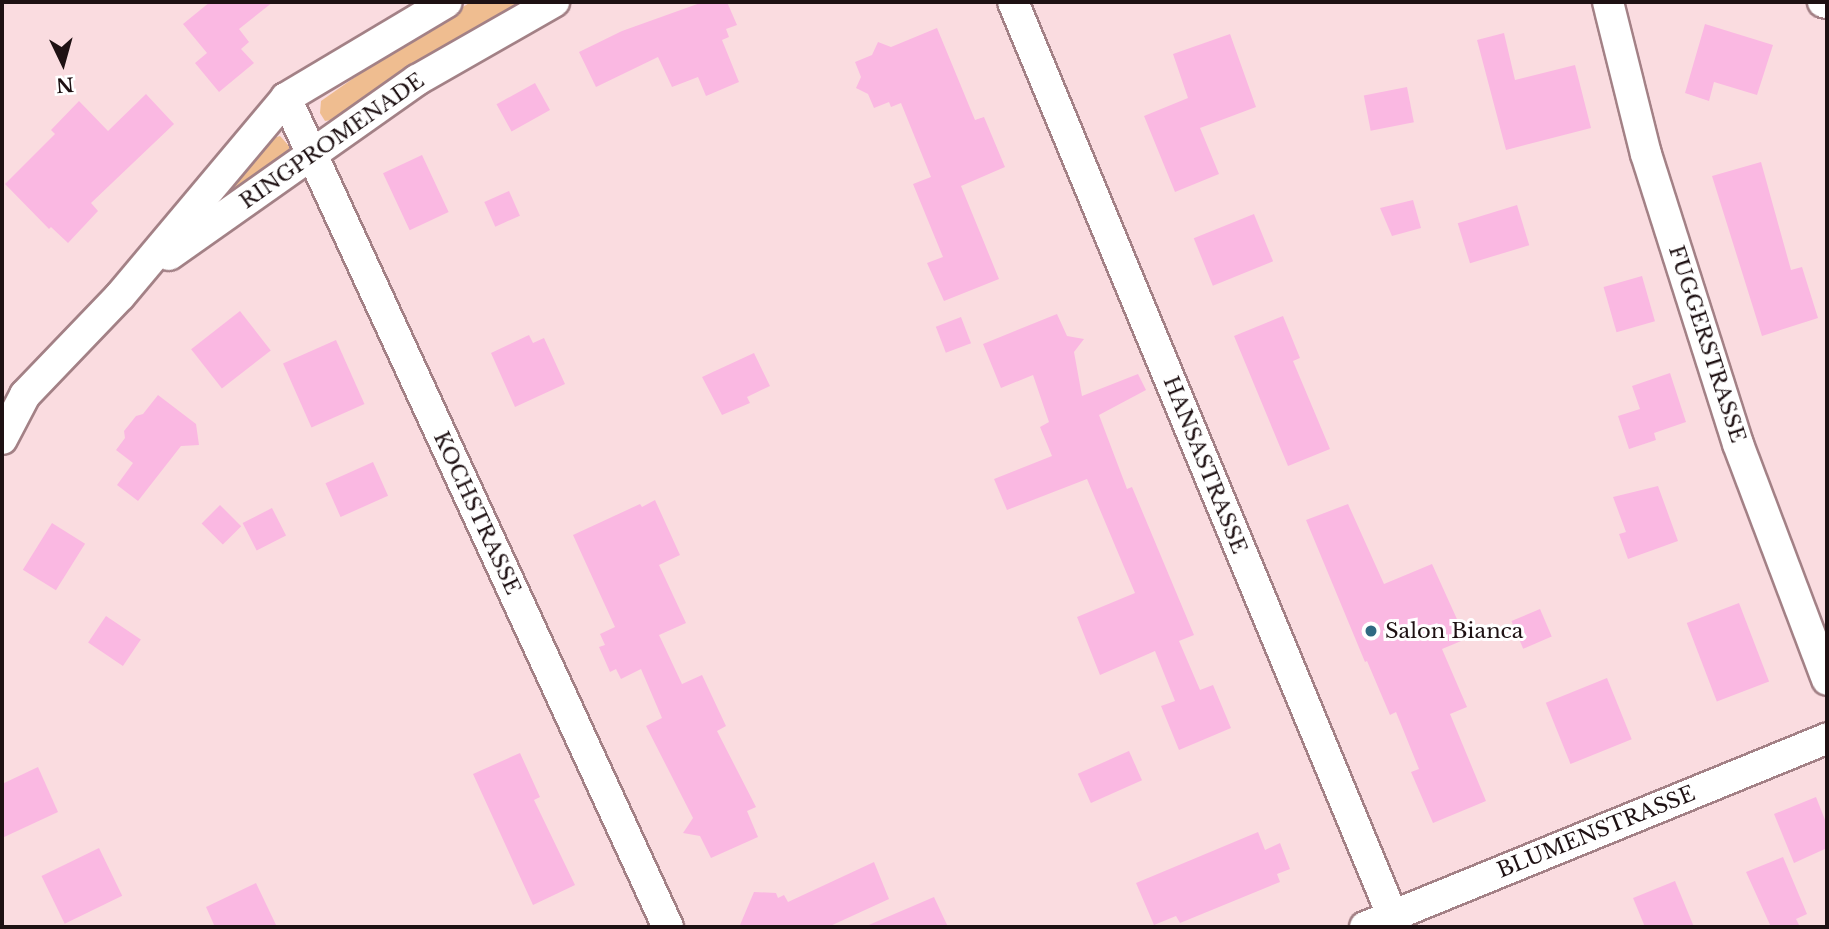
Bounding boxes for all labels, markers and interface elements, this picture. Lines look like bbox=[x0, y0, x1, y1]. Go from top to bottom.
north arrow bbox=[28, 28, 98, 98]
street label: RINGPROMENADE bbox=[235, 68, 429, 214]
text: N bbox=[55, 72, 75, 97]
street label: FUGGERSTRASSE bbox=[1663, 242, 1751, 446]
street label: HANSASTRASSE bbox=[1158, 373, 1252, 557]
street label: KOCHSTRASSE bbox=[428, 427, 526, 599]
place label: Salon Bianca bbox=[1385, 618, 1523, 644]
marker: Salon Bianca bbox=[1363, 623, 1379, 639]
street label: BLUMENSTRASSE bbox=[1493, 781, 1699, 883]

